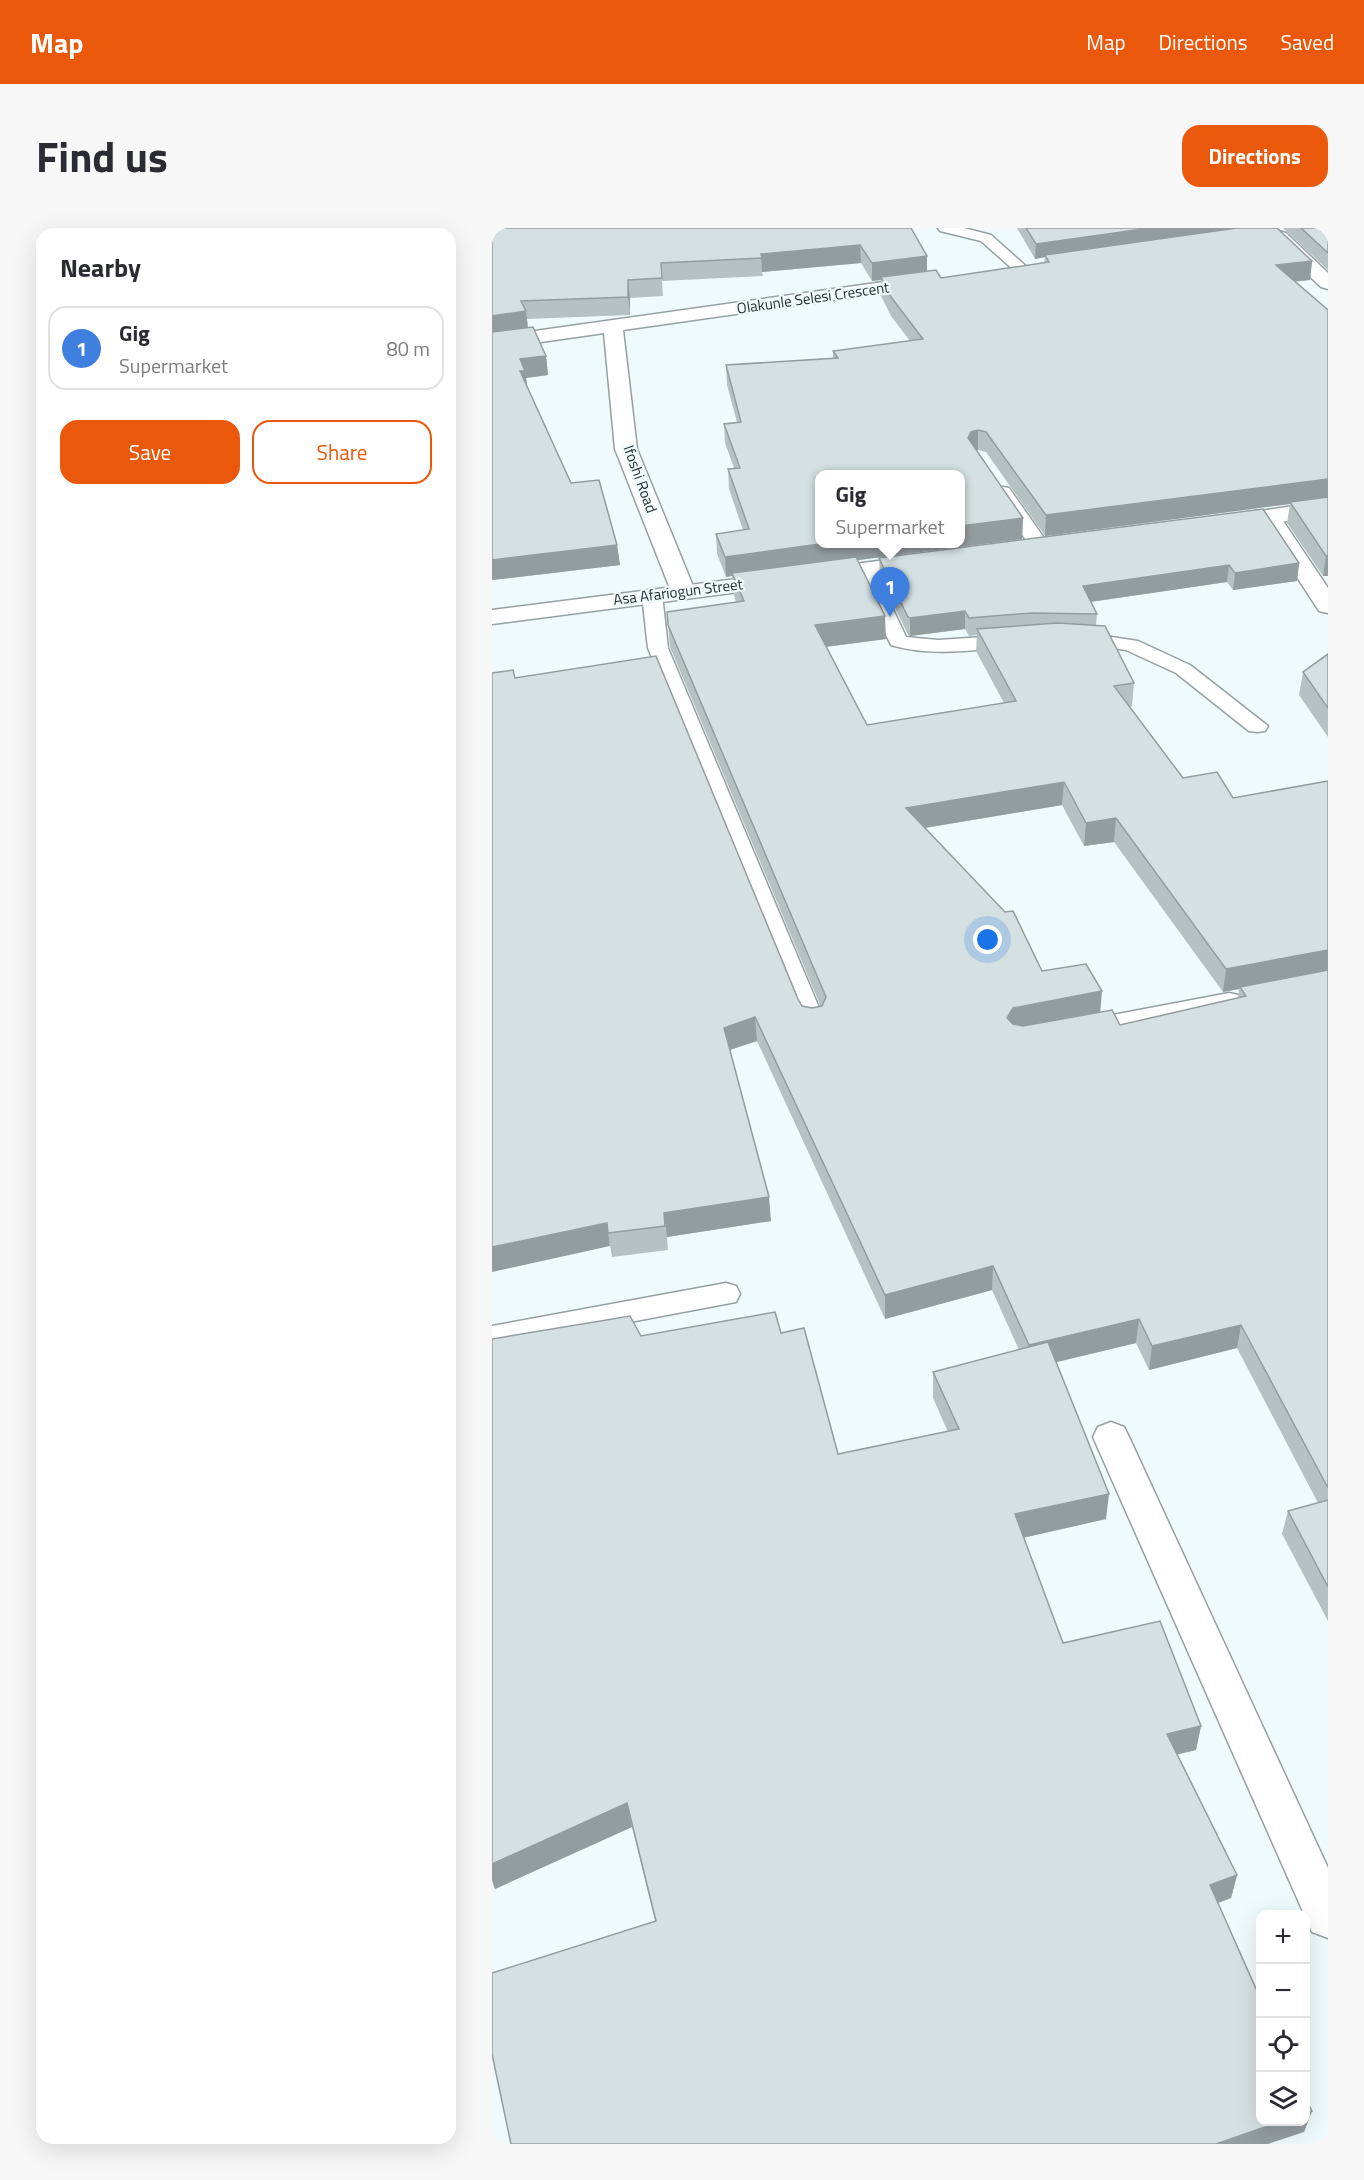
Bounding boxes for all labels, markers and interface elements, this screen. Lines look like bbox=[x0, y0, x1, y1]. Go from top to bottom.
text: Map bbox=[30, 21, 84, 64]
text: Map bbox=[1086, 26, 1126, 58]
text: Directions bbox=[1159, 26, 1248, 58]
text: Saved bbox=[1281, 26, 1334, 58]
text: Find us bbox=[36, 124, 168, 188]
button: Directions bbox=[1182, 125, 1328, 187]
text: Nearby bbox=[60, 248, 141, 287]
street label: Olakunle Selesi Crescent bbox=[735, 275, 891, 320]
text: Gig bbox=[119, 316, 150, 350]
text: 1 bbox=[76, 333, 87, 364]
text: 80 m bbox=[386, 333, 430, 364]
text: Supermarket bbox=[119, 350, 228, 381]
button: Save bbox=[60, 420, 240, 484]
button: Share bbox=[252, 420, 432, 484]
street label: Ifoshi Road bbox=[618, 442, 663, 516]
popup bbox=[815, 470, 965, 548]
text: Gig bbox=[835, 477, 866, 511]
text: Supermarket bbox=[835, 511, 945, 542]
pin: 1 bbox=[870, 568, 910, 617]
street label: Asa Afariogun Street bbox=[612, 572, 745, 611]
your location bbox=[973, 925, 1002, 954]
map controls bbox=[1256, 1910, 1310, 2126]
button: + bbox=[1256, 1910, 1310, 1964]
button: − bbox=[1256, 1964, 1310, 2018]
button: locate bbox=[1256, 2018, 1310, 2072]
button: layers bbox=[1256, 2072, 1310, 2126]

